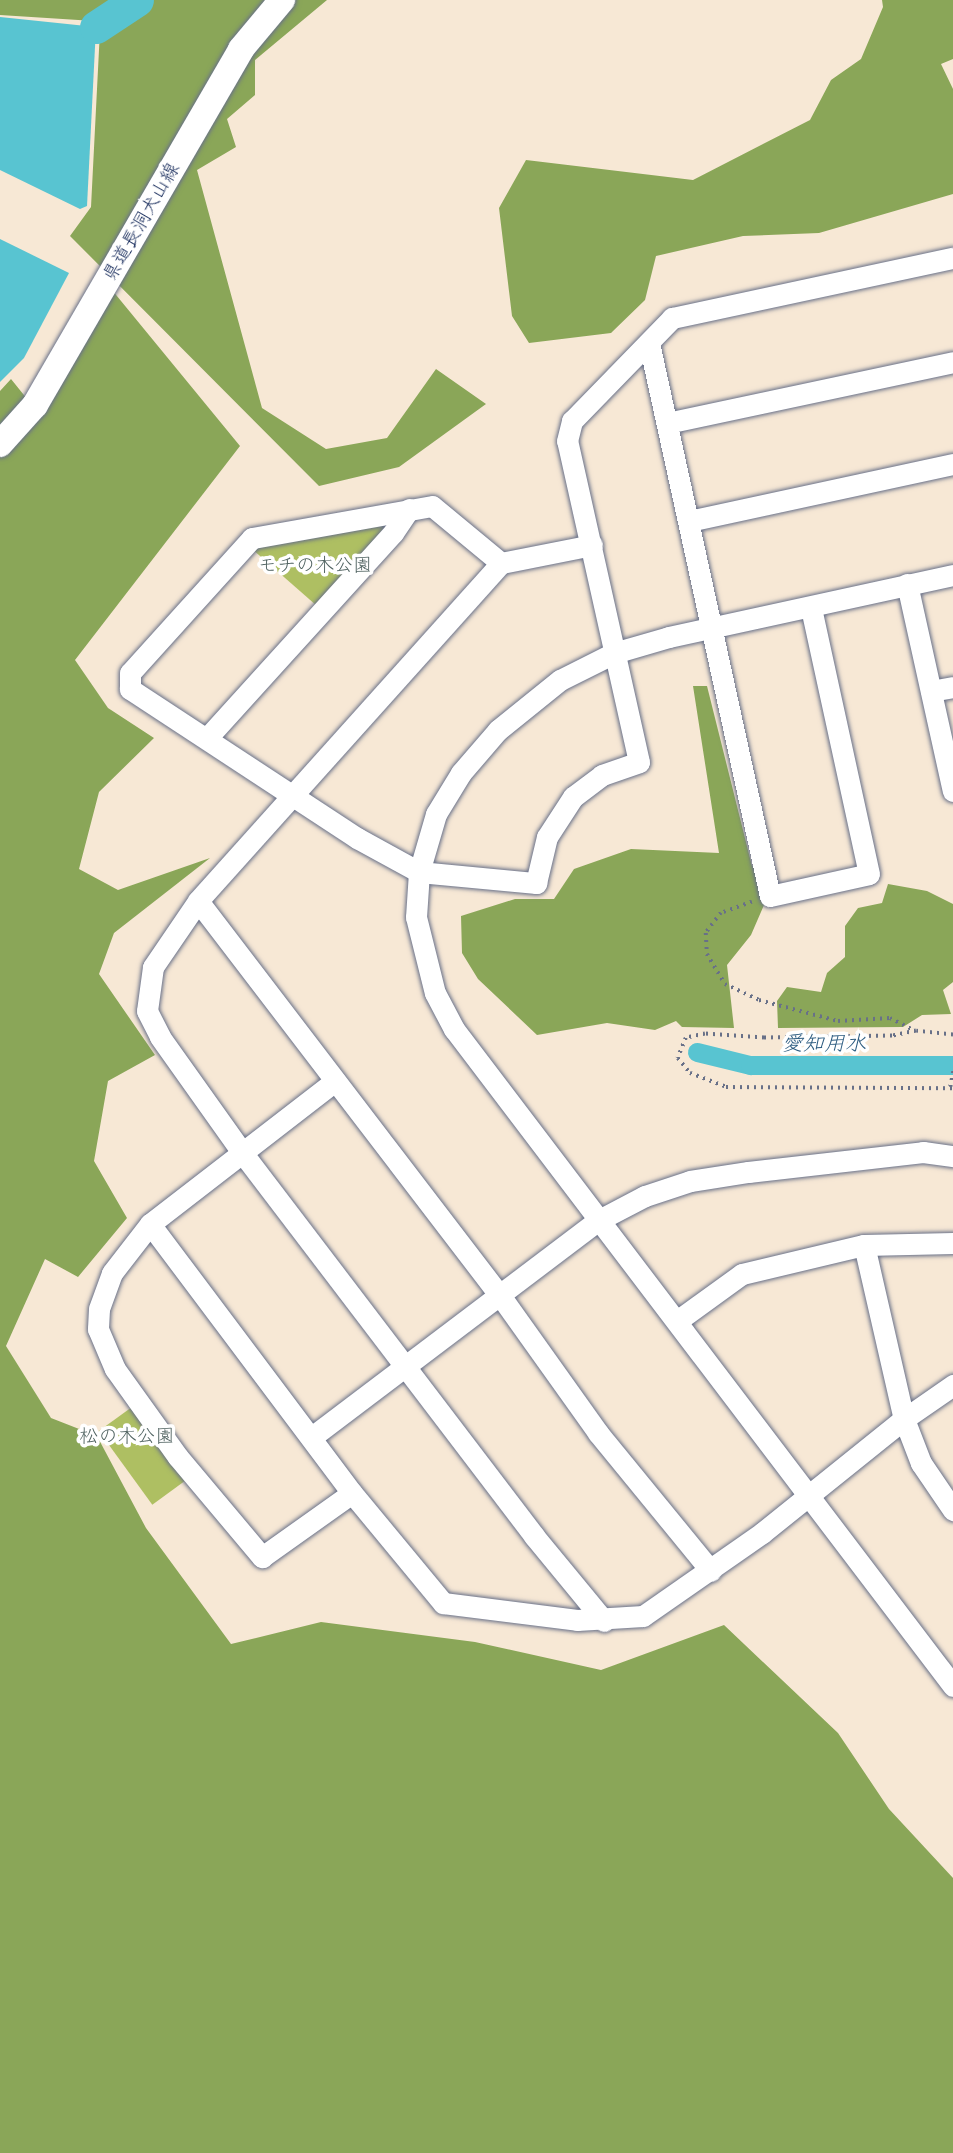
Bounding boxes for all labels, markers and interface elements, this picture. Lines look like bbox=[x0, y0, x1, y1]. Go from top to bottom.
street label: 県道長洞犬山線 bbox=[97, 158, 183, 284]
park label: モチの木公園 bbox=[258, 553, 372, 575]
water label: 愛知用水 bbox=[782, 1029, 866, 1055]
park label: 松の木公園 bbox=[80, 1424, 174, 1446]

